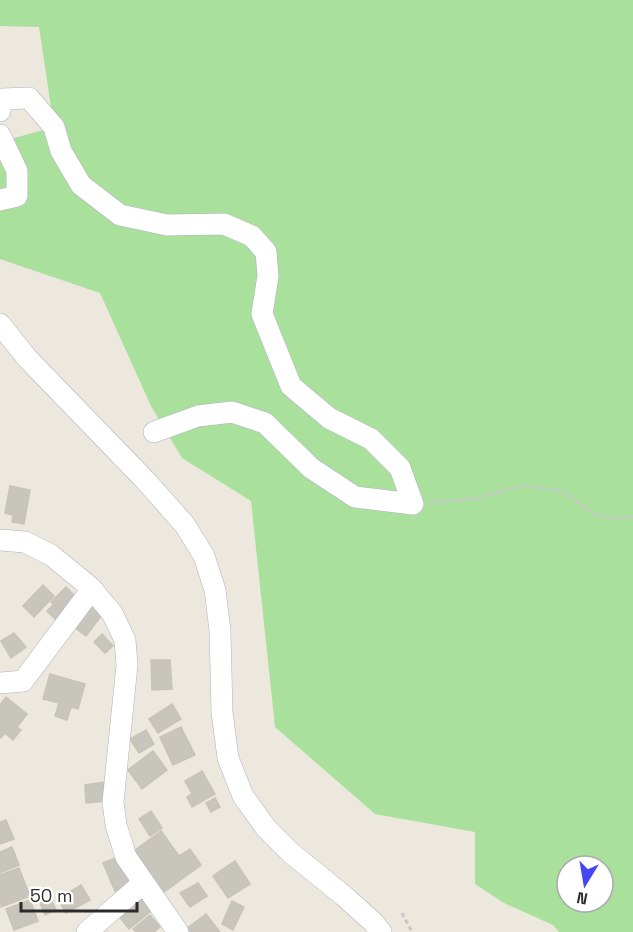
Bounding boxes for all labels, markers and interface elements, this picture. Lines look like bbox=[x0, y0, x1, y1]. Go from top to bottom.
north arrow bbox=[555, 854, 615, 914]
scale bar bbox=[21, 875, 136, 913]
text: 50 m bbox=[30, 884, 72, 907]
text: N bbox=[575, 887, 590, 910]

